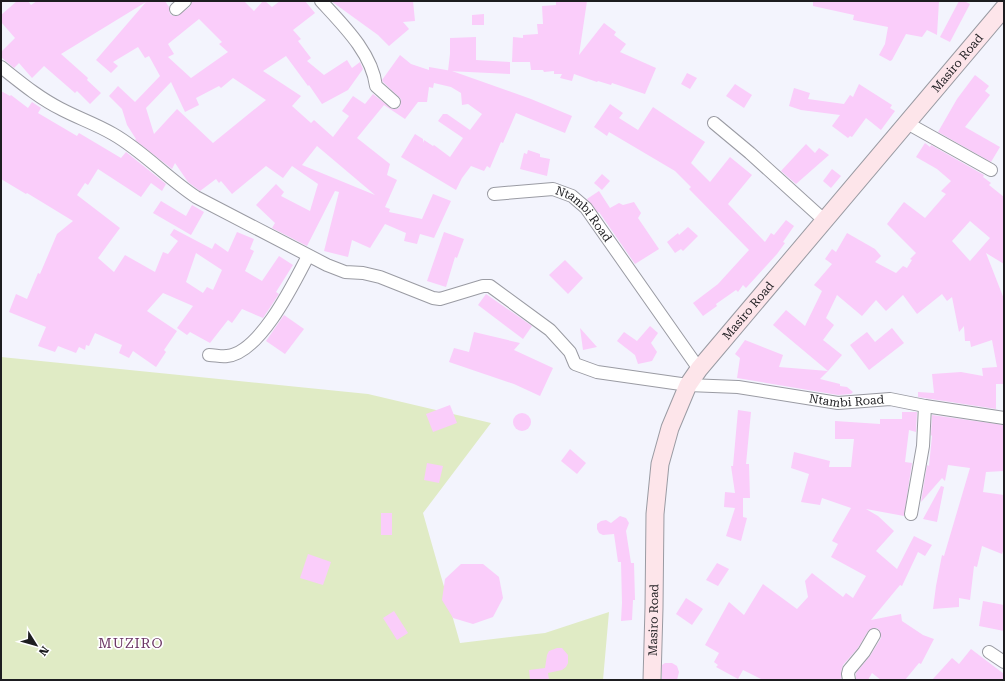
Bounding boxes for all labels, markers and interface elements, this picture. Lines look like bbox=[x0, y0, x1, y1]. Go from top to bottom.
street label: Masiro Road bbox=[929, 31, 986, 95]
street label: Ntambi Road bbox=[553, 183, 615, 245]
street label: Masiro Road bbox=[720, 278, 777, 343]
street label: Ntambi Road bbox=[808, 391, 885, 410]
street label: Masiro Road bbox=[646, 584, 661, 656]
north arrow bbox=[16, 625, 56, 665]
district label: MUZIRO bbox=[98, 635, 164, 651]
text: N bbox=[36, 643, 51, 658]

